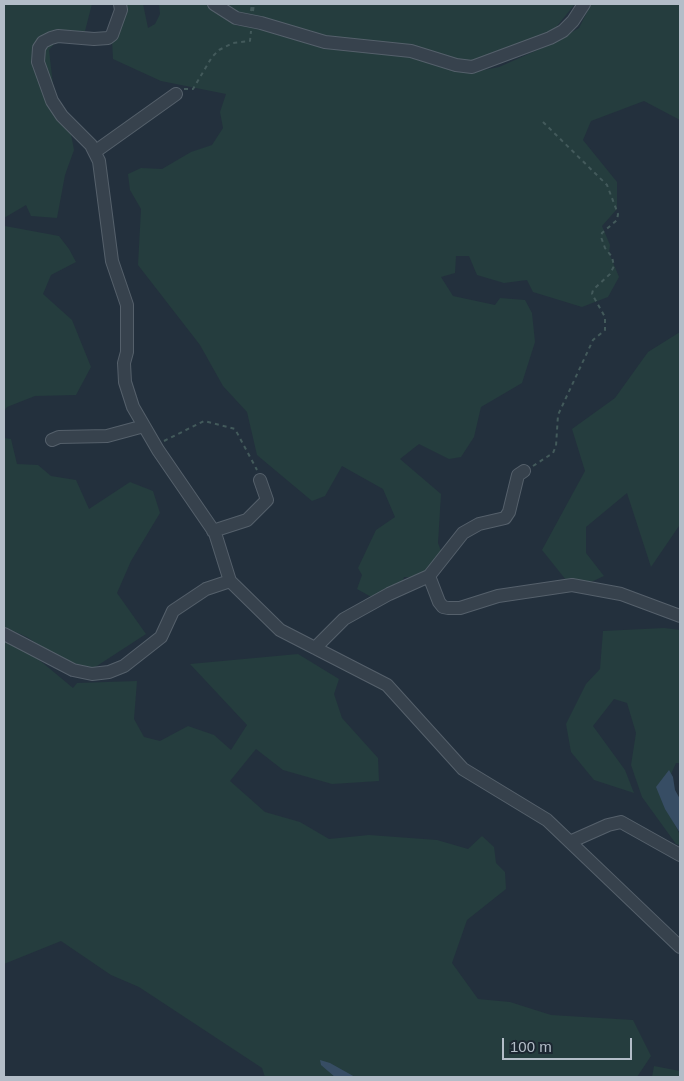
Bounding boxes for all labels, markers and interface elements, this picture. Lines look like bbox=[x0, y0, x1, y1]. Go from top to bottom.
scale bar bbox=[504, 1028, 634, 1060]
text: 100 m bbox=[510, 1038, 552, 1055]

